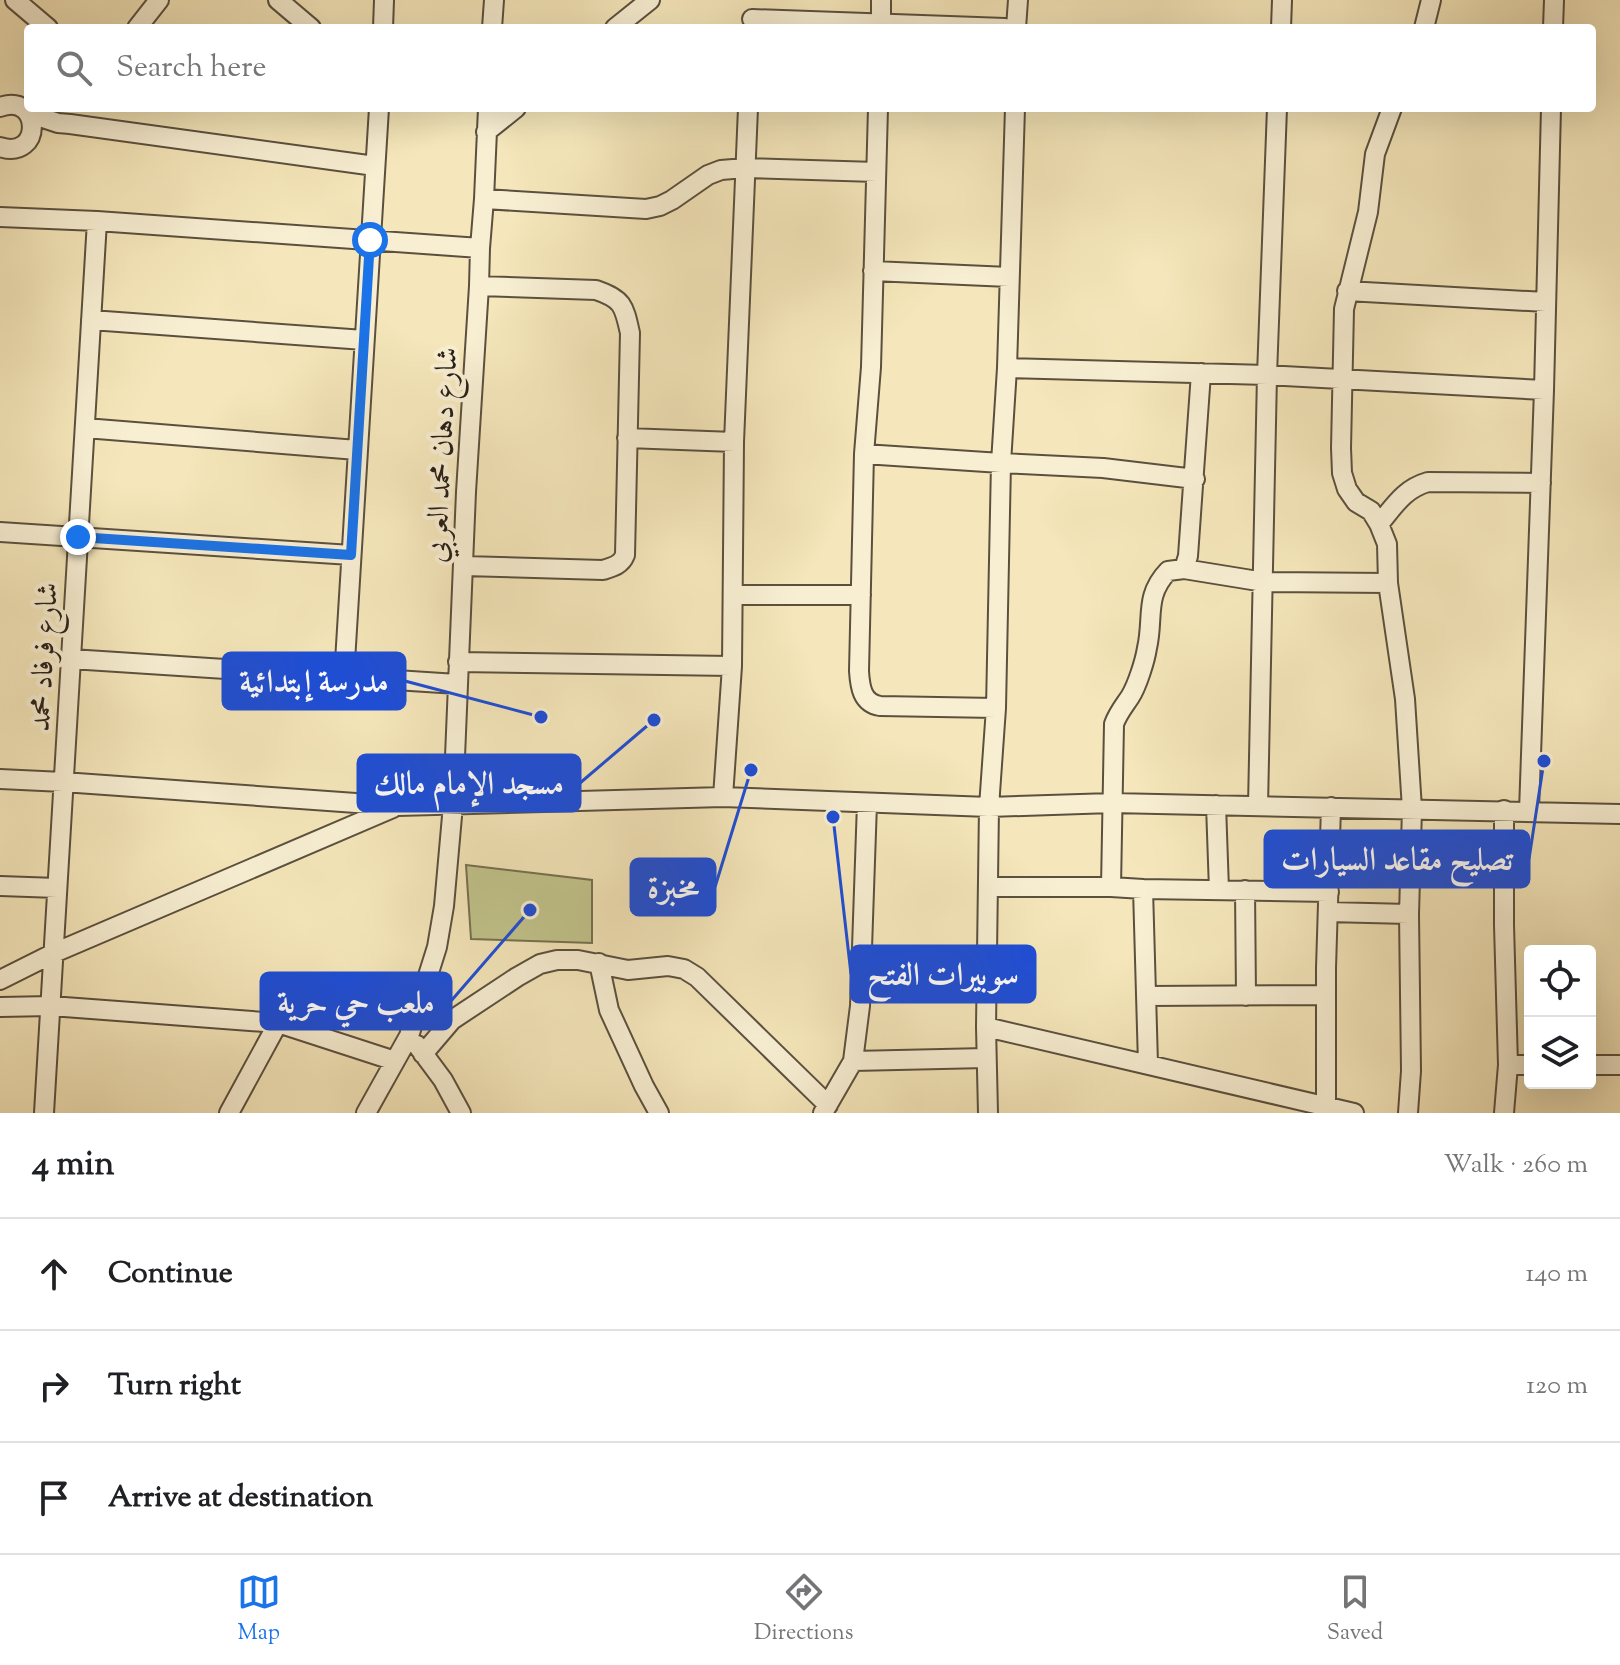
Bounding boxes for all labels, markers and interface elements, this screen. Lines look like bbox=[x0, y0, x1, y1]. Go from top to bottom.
search box bbox=[24, 24, 1596, 112]
icon: search bbox=[52, 46, 96, 90]
text: Search here bbox=[116, 47, 266, 90]
route start bbox=[352, 222, 388, 258]
street label: شارع دهان محمد العربي bbox=[416, 346, 472, 564]
route end bbox=[60, 519, 96, 555]
street label: شارع فرفاد محمد bbox=[20, 581, 72, 733]
callout: مدرسة إبتدائية bbox=[223, 653, 405, 709]
text: مدرسة إبتدائية bbox=[239, 661, 389, 707]
callout: مسجد الإمام مالك bbox=[358, 755, 580, 811]
text: مسجد الإمام مالك bbox=[374, 763, 564, 811]
callout: تصليح مقاعد السيارات bbox=[1265, 831, 1529, 887]
text: تصليح مقاعد السيارات bbox=[1281, 839, 1514, 888]
callout: مخبزة bbox=[631, 859, 715, 915]
text: مخبزة bbox=[647, 867, 699, 913]
map controls bbox=[1524, 945, 1596, 1089]
button: locate bbox=[1524, 945, 1596, 1017]
callout: سوبيرات الفتح bbox=[851, 946, 1035, 1002]
text: سوبيرات الفتح bbox=[867, 954, 1019, 1003]
callout: ملعب حي حرية bbox=[261, 973, 451, 1029]
text: ملعب حي حرية bbox=[277, 982, 435, 1028]
button: layers bbox=[1524, 1017, 1596, 1089]
text: 4 min bbox=[32, 1141, 114, 1190]
text: Walk · 260 m bbox=[1443, 1147, 1588, 1184]
icon: ahead bbox=[32, 1252, 76, 1296]
text: Continue bbox=[108, 1253, 233, 1296]
text: 140 m bbox=[1525, 1256, 1588, 1293]
icon: right bbox=[32, 1364, 76, 1408]
text: Turn right bbox=[108, 1365, 241, 1408]
text: 120 m bbox=[1526, 1368, 1588, 1405]
icon: arrive bbox=[32, 1476, 76, 1520]
text: Arrive at destination bbox=[108, 1477, 373, 1520]
tab: Map bbox=[237, 1570, 281, 1650]
tab: Directions bbox=[754, 1570, 853, 1650]
tab: Saved bbox=[1327, 1570, 1383, 1650]

